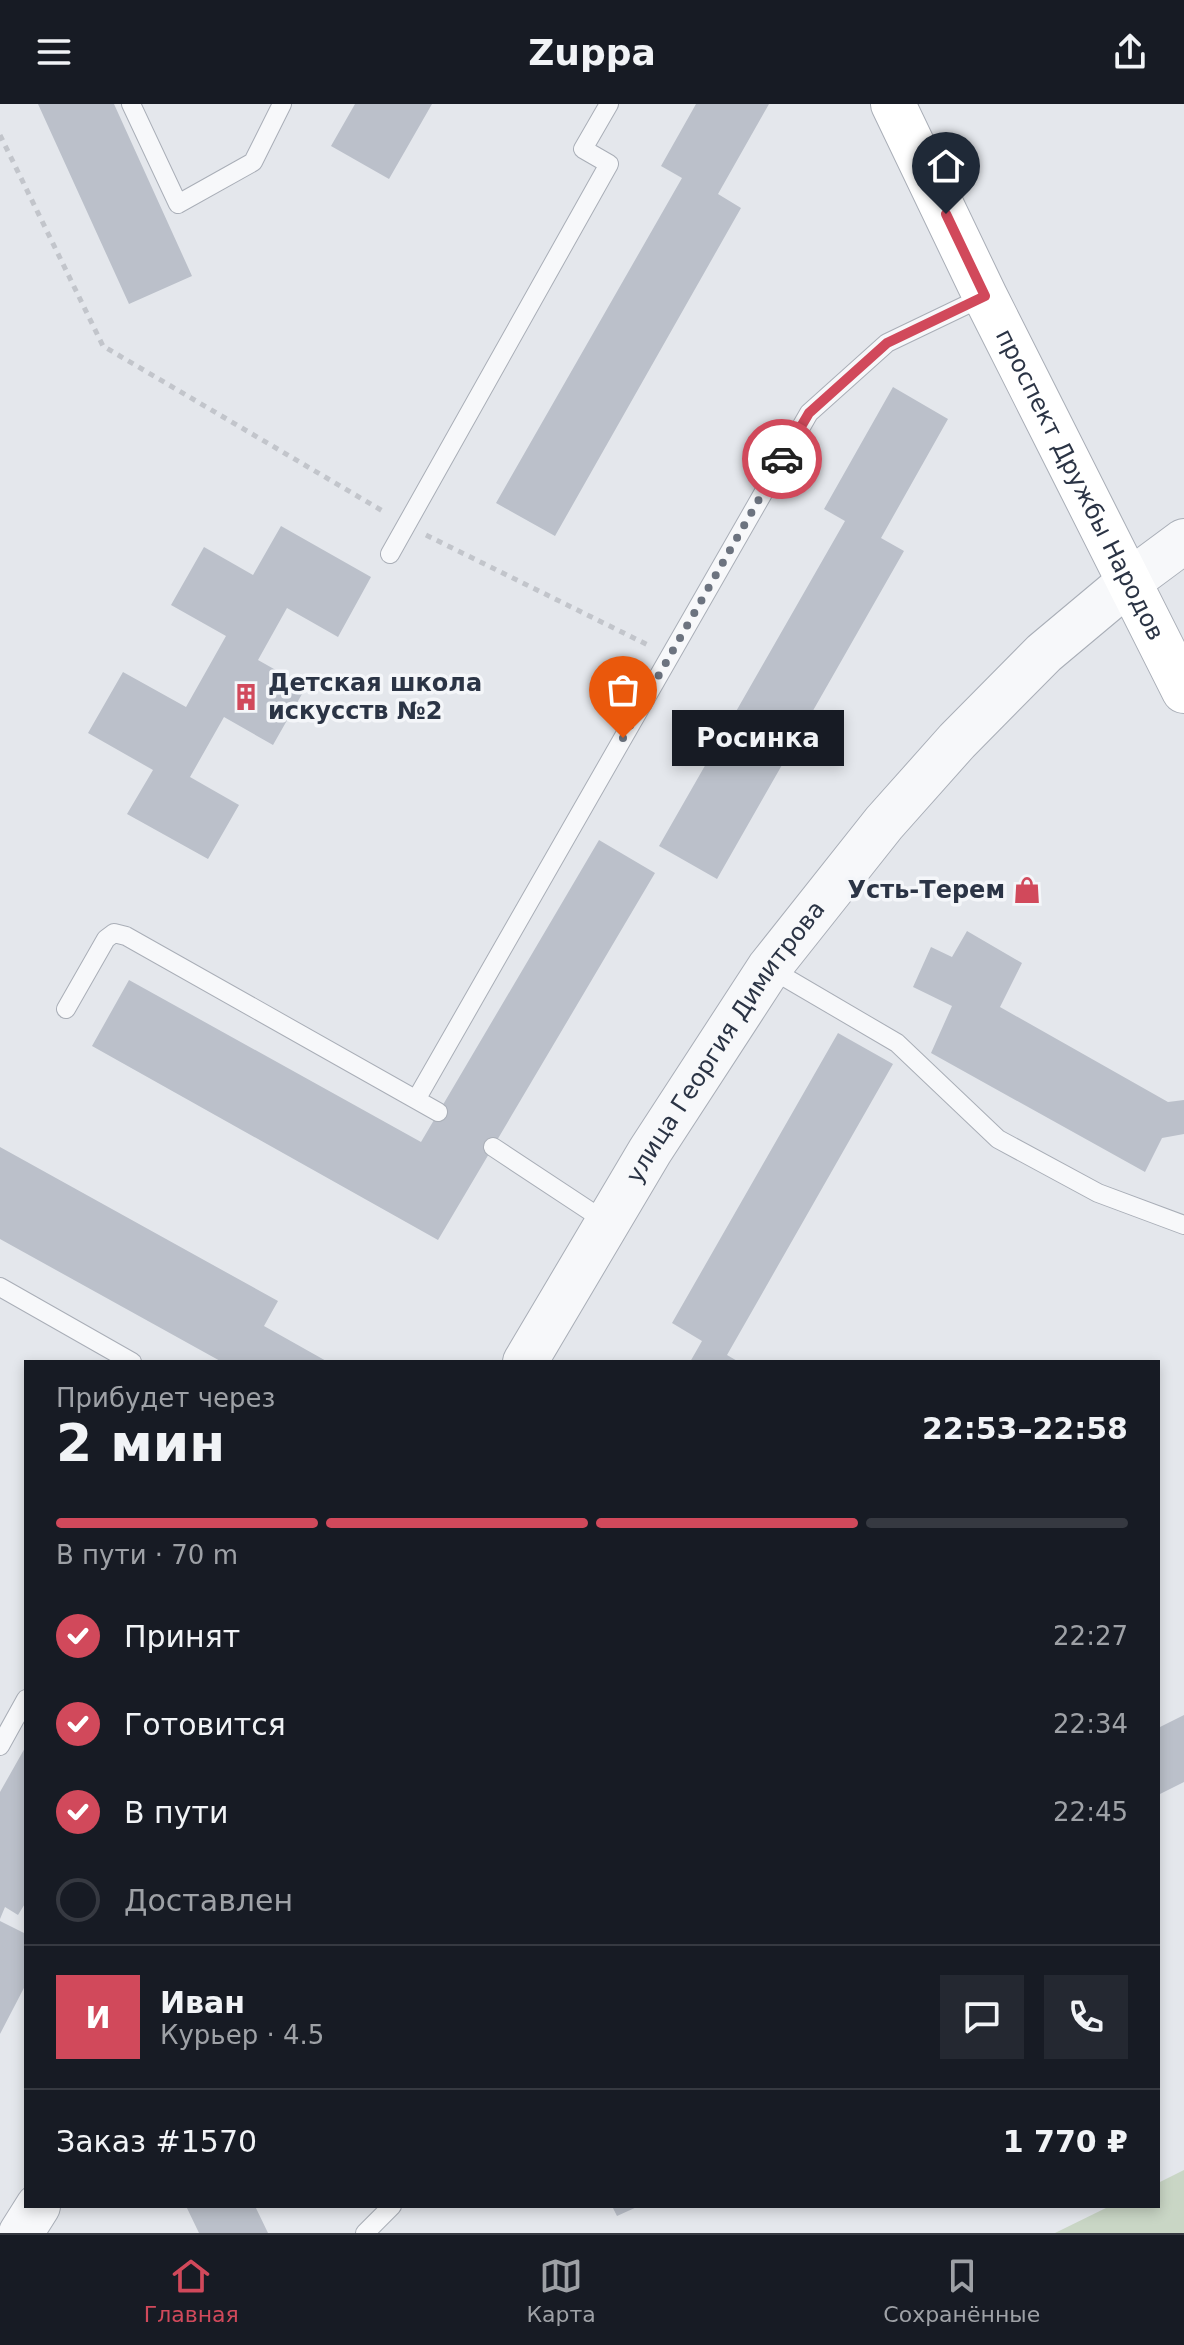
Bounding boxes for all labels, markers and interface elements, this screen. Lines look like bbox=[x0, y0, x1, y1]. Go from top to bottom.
icon: menu bbox=[32, 30, 76, 74]
icon: share bbox=[1108, 30, 1152, 74]
text: Zuppa bbox=[528, 32, 656, 73]
pin bbox=[912, 132, 980, 214]
icon: home bbox=[924, 144, 968, 188]
street label: проспект Дружбы Народов bbox=[990, 324, 1170, 645]
courier bbox=[742, 419, 822, 499]
icon: car bbox=[760, 437, 804, 481]
pin bbox=[589, 656, 657, 738]
icon: bag bbox=[601, 668, 645, 712]
place label: Детская школа искусств №2 bbox=[268, 669, 482, 725]
building icon: Детская школа искусств №2 bbox=[231, 682, 261, 712]
callout: Росинка bbox=[671, 710, 843, 766]
text: Росинка bbox=[696, 723, 820, 753]
shop icon: Усть-Терем bbox=[1012, 875, 1042, 905]
place label: Усть-Терем bbox=[848, 876, 1005, 904]
street label: улица Георгия Димитрова bbox=[620, 895, 831, 1188]
text: Прибудет через bbox=[56, 1383, 275, 1413]
text: 22:53–22:58 bbox=[922, 1411, 1128, 1446]
text: 2 мин bbox=[56, 1413, 225, 1473]
text: В пути · 70 m bbox=[56, 1540, 238, 1570]
icon: check bbox=[56, 1614, 100, 1658]
text: Принят bbox=[124, 1619, 240, 1654]
text: 22:27 bbox=[1053, 1621, 1128, 1651]
icon: check bbox=[56, 1702, 100, 1746]
text: Готовится bbox=[124, 1707, 286, 1742]
text: 22:34 bbox=[1053, 1709, 1128, 1739]
icon: check bbox=[56, 1790, 100, 1834]
text: В пути bbox=[124, 1795, 228, 1830]
text: 22:45 bbox=[1053, 1797, 1128, 1827]
text: Доставлен bbox=[124, 1883, 293, 1918]
button: chat bbox=[940, 1975, 1024, 2059]
button: phone bbox=[1044, 1975, 1128, 2059]
text: Иван bbox=[160, 1985, 245, 2020]
text: И bbox=[85, 2000, 111, 2035]
text: Курьер · 4.5 bbox=[160, 2020, 324, 2050]
text: Заказ #1570 bbox=[56, 2124, 257, 2159]
text: 1 770 ₽ bbox=[1003, 2124, 1128, 2159]
tab: Главная bbox=[144, 2254, 239, 2327]
tab: Карта bbox=[526, 2254, 596, 2327]
tab: Сохранённые bbox=[883, 2254, 1040, 2327]

